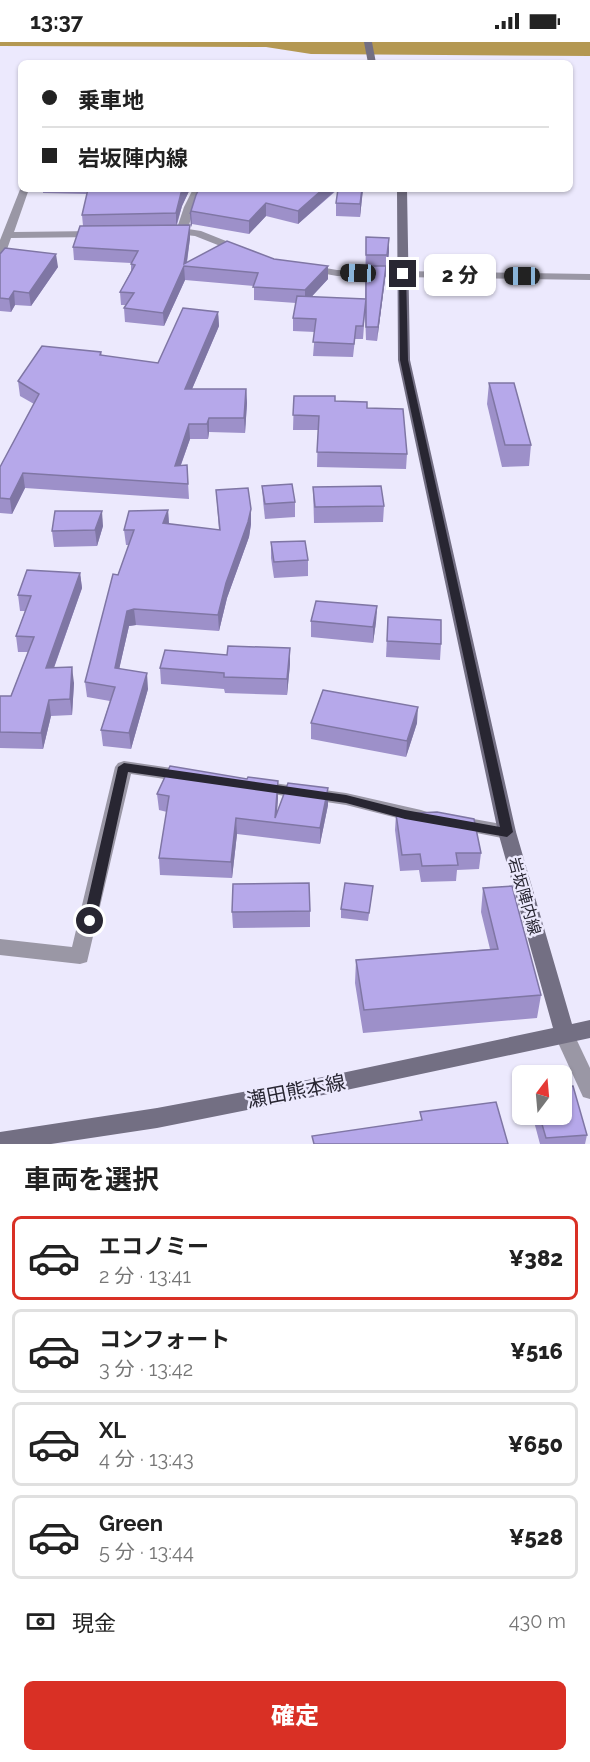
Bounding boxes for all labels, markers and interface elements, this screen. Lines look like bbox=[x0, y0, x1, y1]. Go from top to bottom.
text: 13:37 bbox=[30, 8, 83, 34]
text: 乗車地 bbox=[78, 87, 144, 113]
text: 岩坂陣内線 bbox=[78, 145, 188, 171]
callout: 2 分 bbox=[424, 253, 496, 295]
route end bbox=[389, 260, 416, 287]
car bbox=[340, 263, 376, 283]
text: 2 分 bbox=[442, 263, 478, 287]
car bbox=[504, 267, 540, 285]
street label: 岩坂陣内線 bbox=[504, 855, 545, 937]
route start bbox=[76, 907, 103, 934]
north arrow bbox=[512, 1065, 572, 1125]
map controls bbox=[512, 1065, 572, 1125]
street label: 瀬田熊本線 bbox=[245, 1070, 347, 1112]
text: 車両を選択 bbox=[24, 1164, 159, 1195]
icon: car bbox=[27, 1231, 81, 1285]
text: エコノミー bbox=[99, 1233, 209, 1259]
text: ¥382 bbox=[508, 1245, 563, 1271]
text: 2 分 · 13:41 bbox=[99, 1264, 191, 1288]
icon: car bbox=[27, 1324, 81, 1378]
text: コンフォート bbox=[99, 1326, 230, 1352]
text: ¥516 bbox=[510, 1338, 563, 1364]
text: 3 分 · 13:42 bbox=[99, 1357, 193, 1381]
icon: car bbox=[27, 1417, 81, 1471]
text: XL bbox=[99, 1417, 126, 1443]
text: ¥650 bbox=[508, 1431, 563, 1457]
text: 4 分 · 13:43 bbox=[99, 1447, 194, 1471]
icon: car bbox=[27, 1510, 81, 1564]
text: Green bbox=[99, 1510, 163, 1536]
text: ¥528 bbox=[509, 1524, 563, 1550]
text: 5 分 · 13:44 bbox=[99, 1540, 194, 1564]
icon: cash bbox=[24, 1605, 57, 1638]
text: 430 m bbox=[509, 1609, 566, 1633]
text: 現金 bbox=[72, 1610, 116, 1636]
button: 確定 bbox=[24, 1681, 566, 1750]

